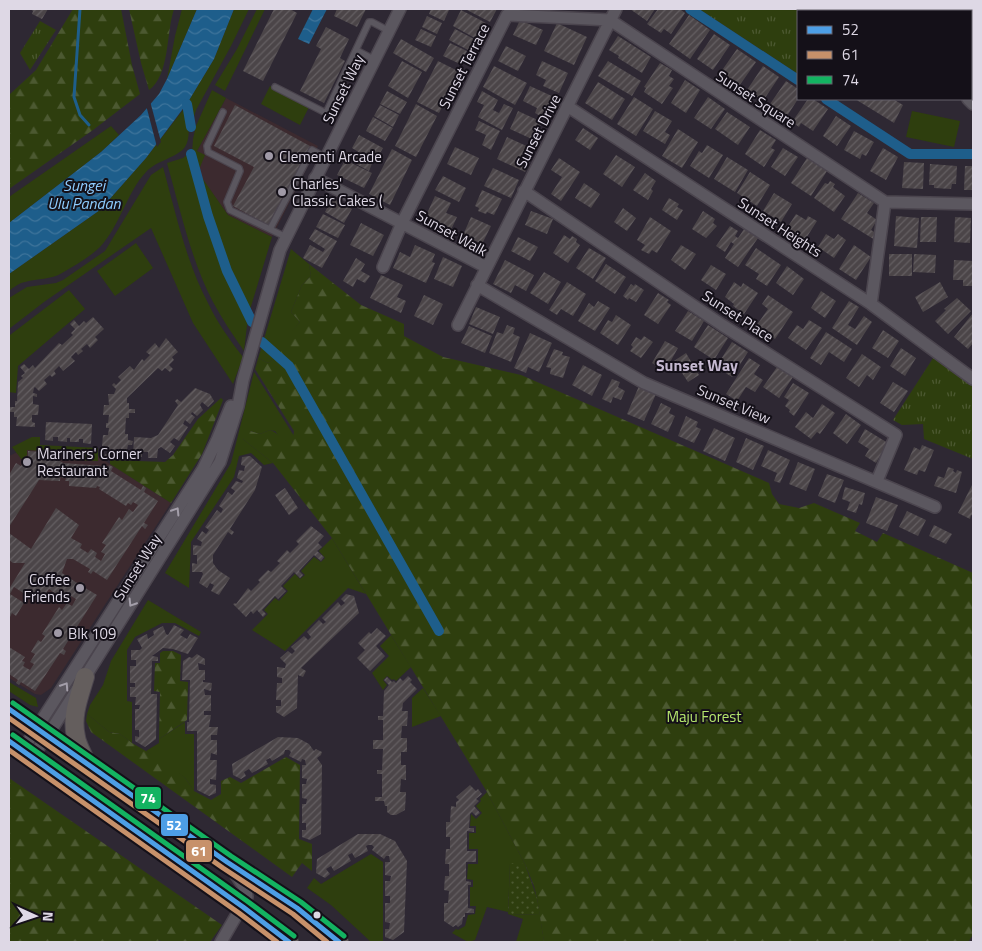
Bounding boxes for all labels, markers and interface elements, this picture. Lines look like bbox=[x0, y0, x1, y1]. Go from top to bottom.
legend bbox=[797, 10, 972, 100]
text: 52 bbox=[842, 18, 859, 41]
street label: Sunset Terrace bbox=[433, 19, 495, 113]
text: 61 bbox=[842, 43, 859, 66]
street label: Sunset Way bbox=[316, 50, 370, 128]
street label: Sunset Square bbox=[711, 64, 801, 134]
text: 74 bbox=[842, 68, 859, 91]
street label: Sunset Drive bbox=[510, 90, 566, 172]
place label: Clementi Arcade bbox=[279, 145, 382, 168]
marker: Clementi Arcade bbox=[263, 150, 275, 162]
place label: Charles' Classic Cakes ( bbox=[292, 172, 383, 212]
water label: Sungei Ulu Pandan bbox=[47, 173, 122, 215]
marker: Charles' Classic Cakes ( bbox=[276, 186, 288, 198]
street label: Sunset Heights bbox=[733, 191, 827, 263]
street label: Sunset Walk bbox=[412, 204, 492, 262]
street label: Sunset Place bbox=[698, 284, 778, 348]
district label: Sunset Way bbox=[656, 353, 738, 377]
street label: Sunset View bbox=[694, 378, 774, 430]
place label: Mariners' Corner Restaurant bbox=[37, 442, 142, 482]
marker: Mariners' Corner Restaurant bbox=[21, 456, 33, 468]
one-way arrow bbox=[169, 508, 179, 517]
street label: Sunset Way bbox=[107, 529, 167, 605]
place label: Coffee Friends bbox=[23, 568, 70, 608]
marker: Coffee Friends bbox=[74, 582, 86, 594]
one-way arrow bbox=[128, 598, 138, 607]
place label: Blk 109 bbox=[68, 622, 116, 645]
marker: Blk 109 bbox=[52, 627, 64, 639]
one-way arrow bbox=[59, 683, 68, 692]
park label: Maju Forest bbox=[666, 705, 742, 728]
line badge: 74 bbox=[134, 786, 162, 810]
text: 74 bbox=[140, 787, 156, 808]
line badge: 52 bbox=[160, 813, 189, 837]
text: 52 bbox=[166, 814, 182, 835]
line badge: 61 bbox=[185, 839, 213, 863]
text: 61 bbox=[191, 840, 207, 861]
north arrow bbox=[10, 891, 60, 941]
unlabelled marker bbox=[312, 910, 322, 920]
text: N bbox=[38, 911, 59, 922]

